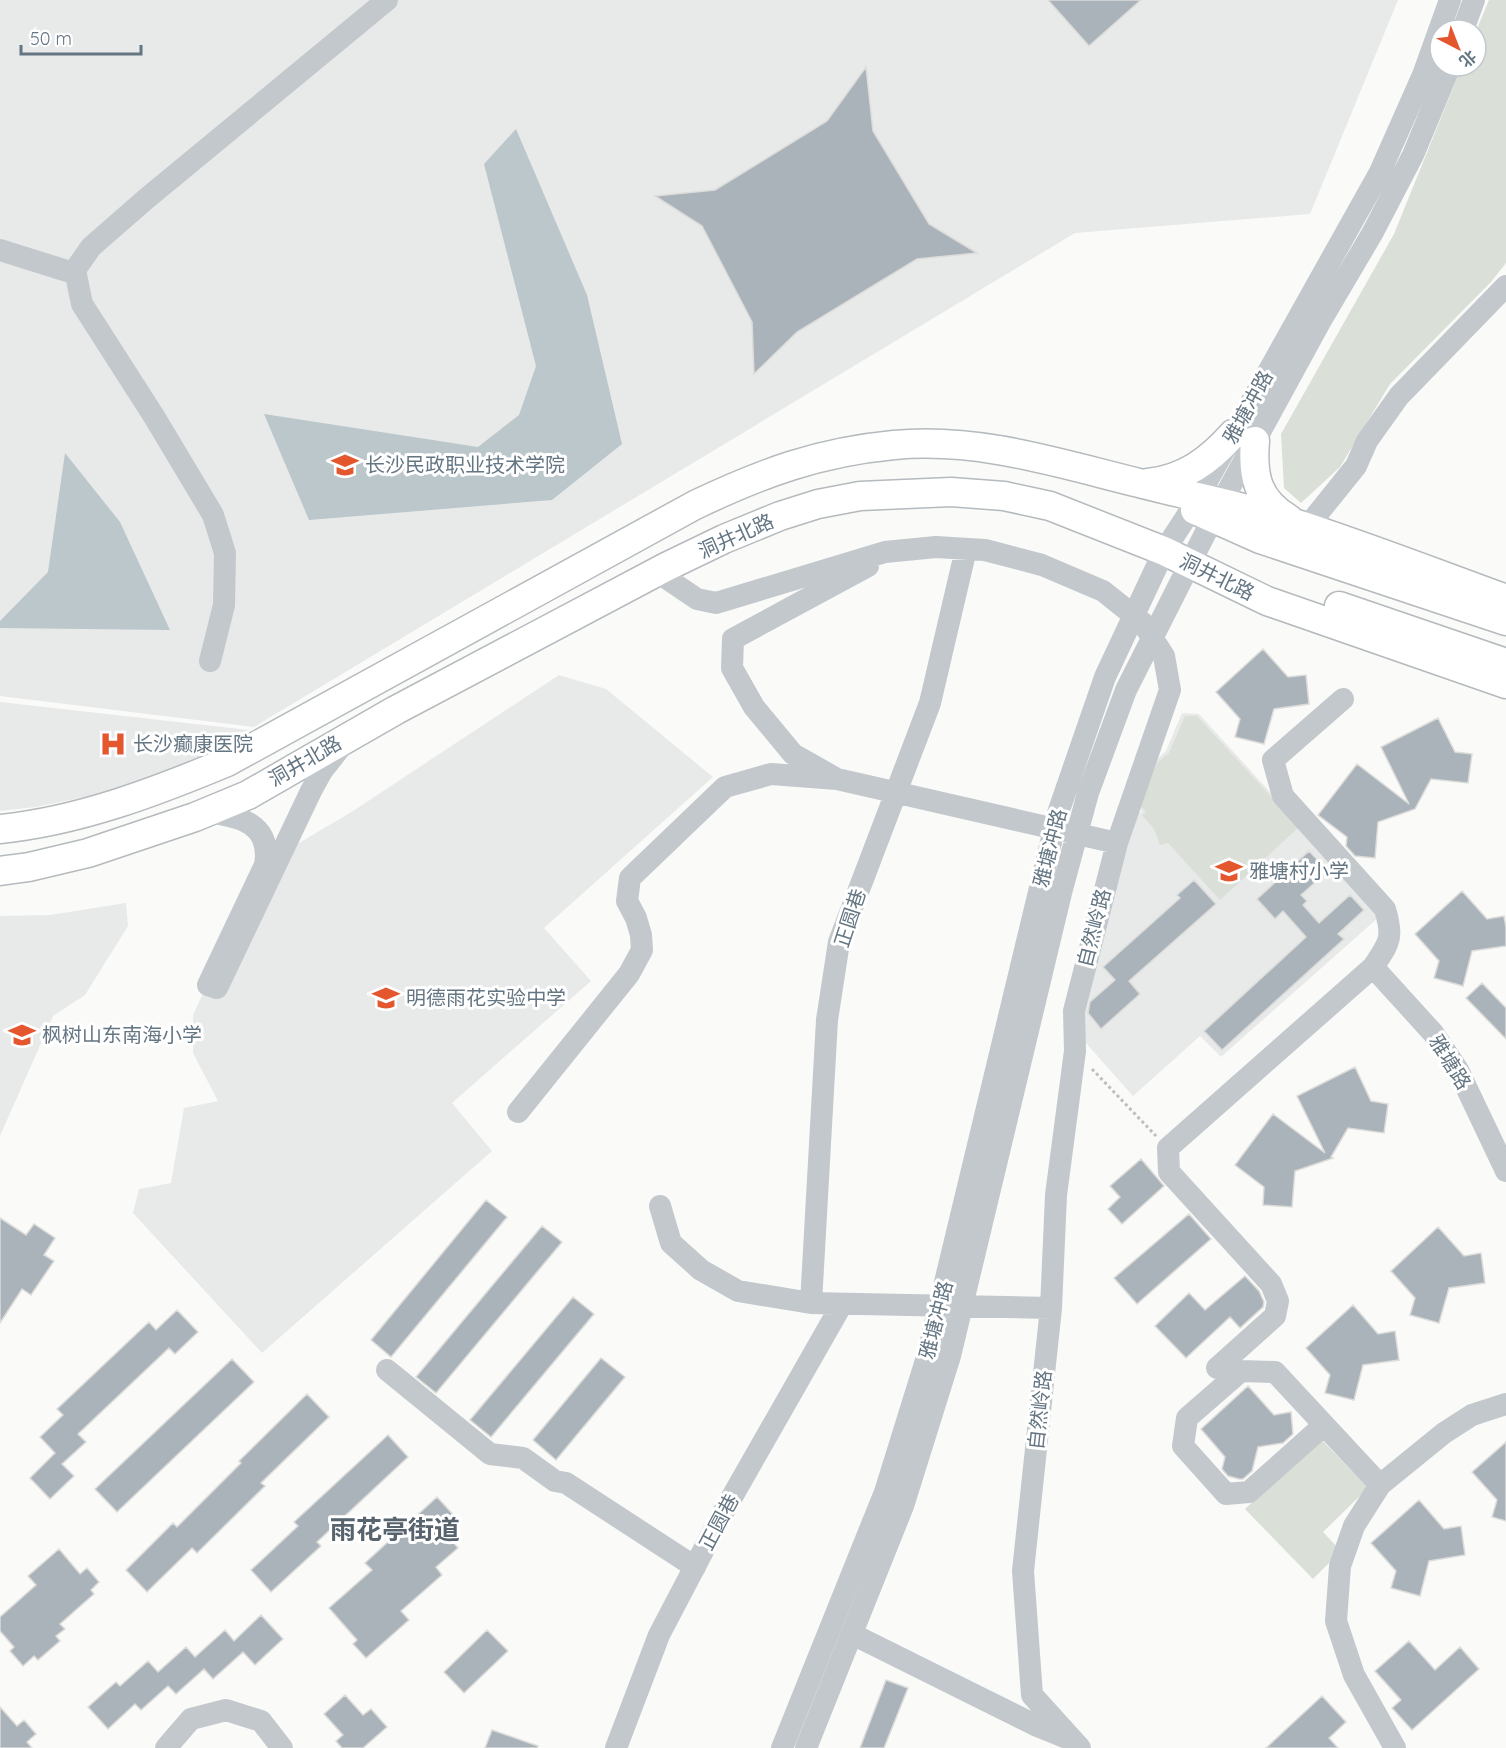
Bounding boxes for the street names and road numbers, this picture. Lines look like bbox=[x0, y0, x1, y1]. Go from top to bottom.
street label: 雅塘冲路 bbox=[1217, 366, 1278, 448]
street label: 洞井北路 bbox=[694, 508, 777, 563]
street label: 洞井北路 bbox=[1176, 548, 1259, 605]
street label: 洞井北路 bbox=[264, 730, 346, 791]
street label: 雅塘冲路 bbox=[1028, 806, 1071, 890]
street label: 正圆巷 bbox=[828, 885, 871, 950]
street label: 自然岭路 bbox=[1072, 886, 1115, 970]
street label: 雅塘路 bbox=[1424, 1030, 1477, 1094]
street label: 雅塘冲路 bbox=[914, 1278, 957, 1362]
street label: 自然岭路 bbox=[1023, 1369, 1056, 1451]
street label: 正圆巷 bbox=[693, 1489, 744, 1554]

